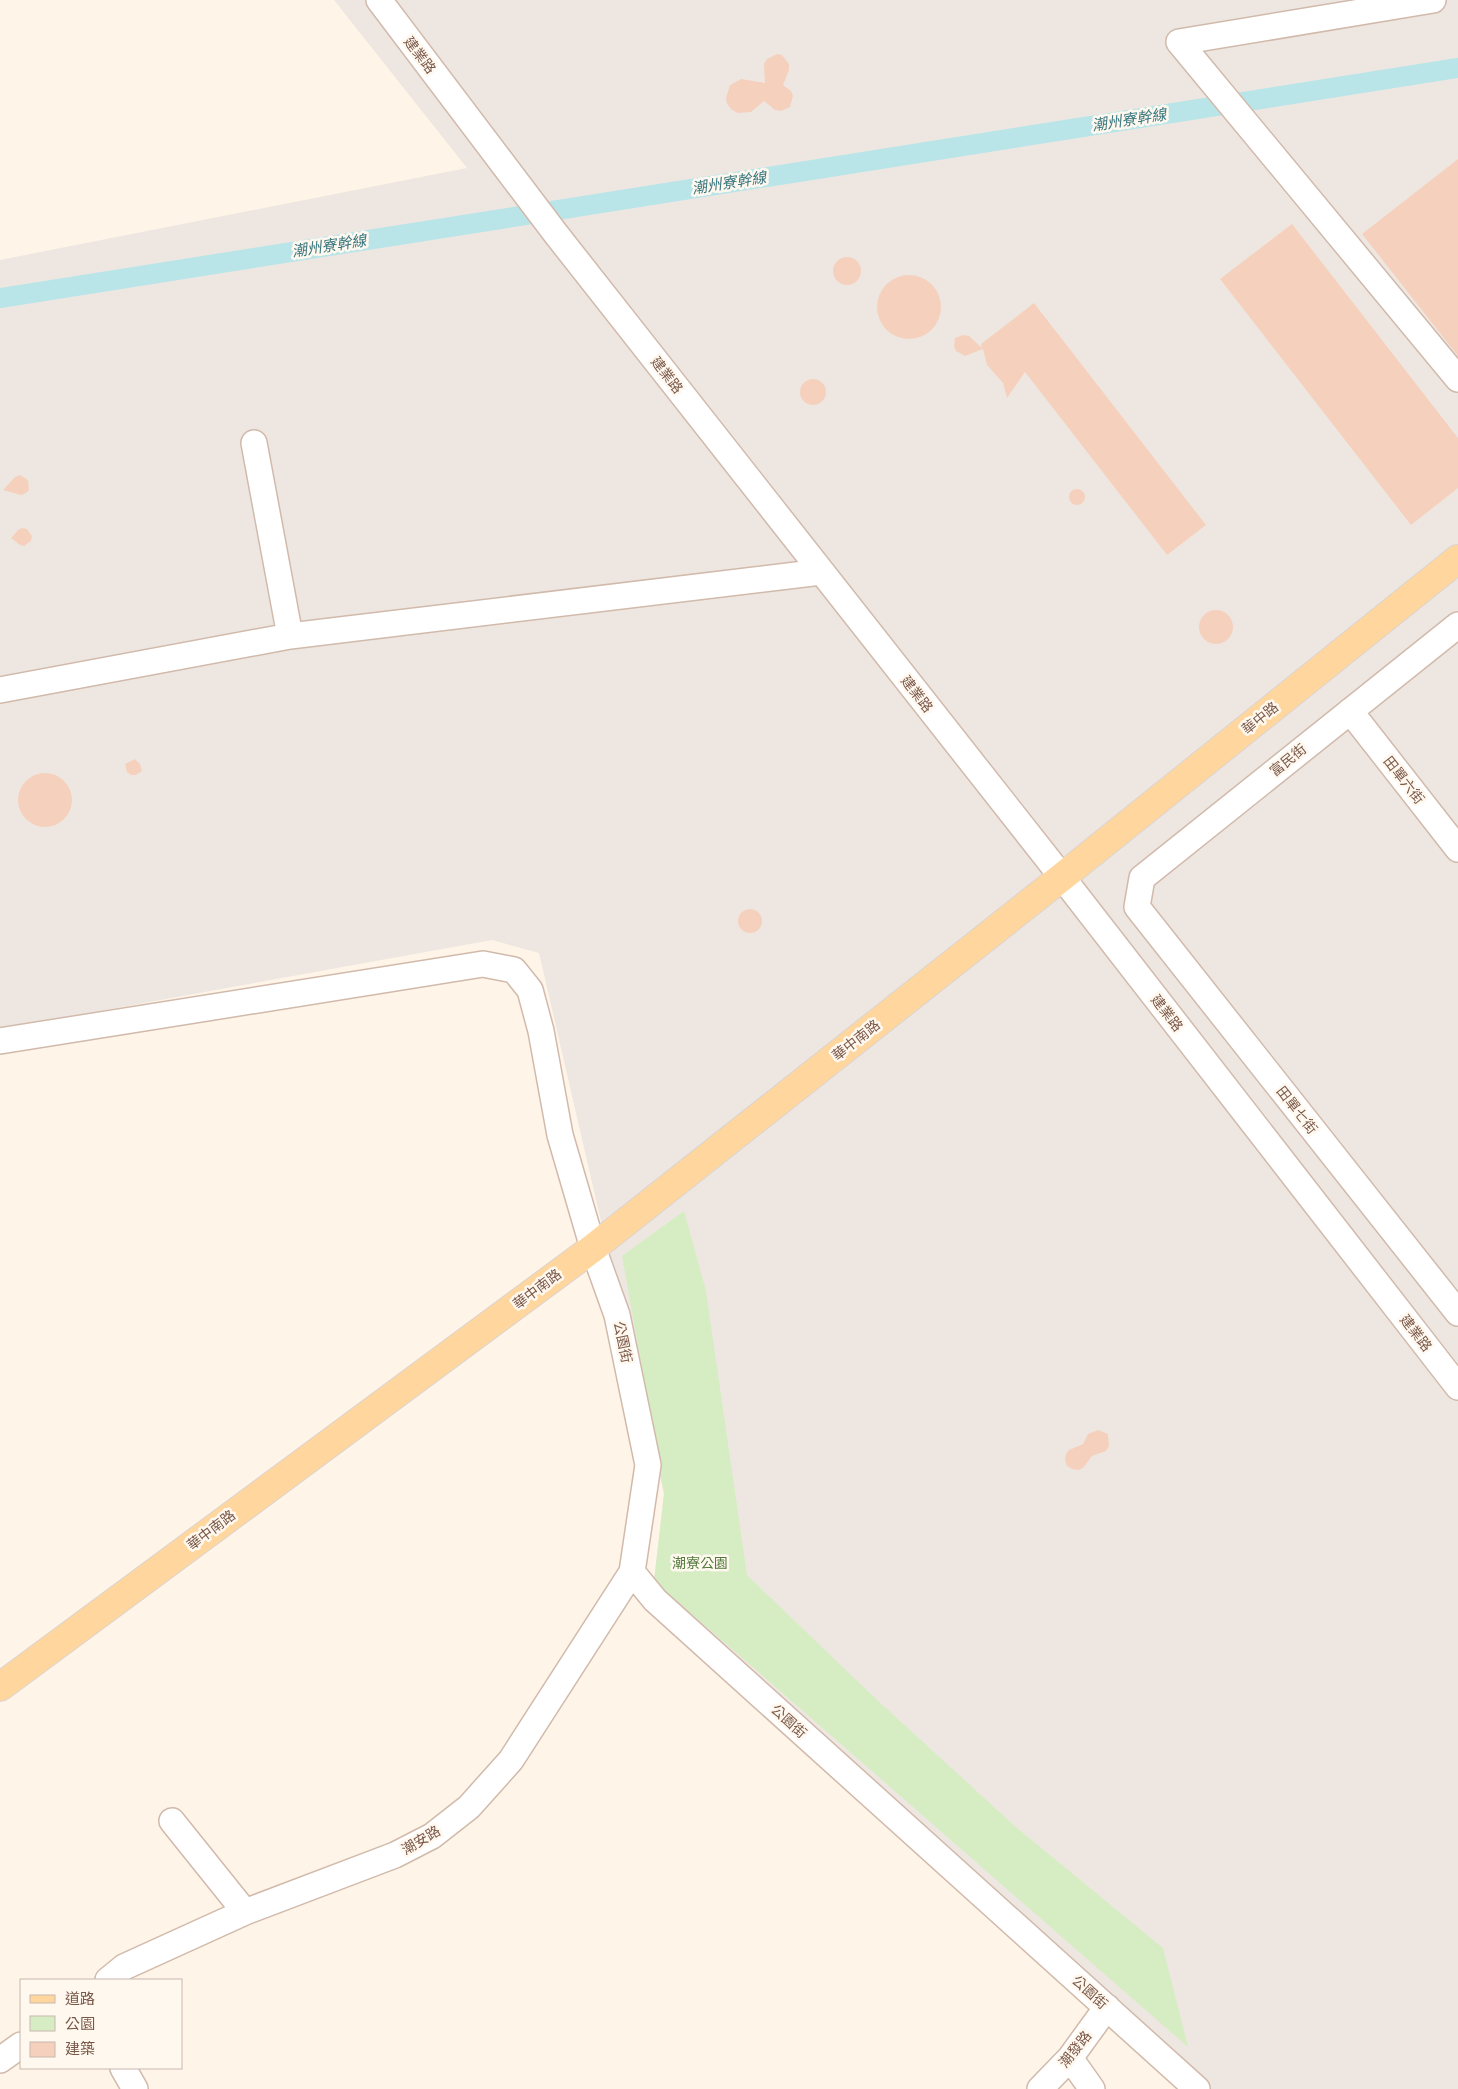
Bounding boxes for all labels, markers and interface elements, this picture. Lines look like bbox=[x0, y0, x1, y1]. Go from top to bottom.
street label: 建業路 bbox=[399, 32, 441, 78]
water label: 潮州寮幹線 bbox=[1090, 102, 1170, 137]
water label: 潮州寮幹線 bbox=[690, 165, 770, 200]
water label: 潮州寮幹線 bbox=[290, 228, 370, 263]
street label: 建業路 bbox=[646, 352, 689, 398]
street label: 建業路 bbox=[896, 671, 939, 717]
street label: 華中路 bbox=[1237, 696, 1283, 739]
street label: 富民街 bbox=[1265, 738, 1311, 781]
street label: 田單六街 bbox=[1379, 751, 1430, 808]
street label: 建業路 bbox=[1146, 990, 1189, 1036]
street label: 華中南路 bbox=[827, 1014, 884, 1065]
street label: 田單七街 bbox=[1272, 1081, 1323, 1138]
street label: 華中南路 bbox=[508, 1263, 565, 1314]
street label: 建業路 bbox=[1395, 1310, 1438, 1356]
street label: 公園街 bbox=[609, 1319, 638, 1365]
street label: 華中南路 bbox=[182, 1504, 239, 1555]
park label: 潮寮公園 bbox=[672, 1552, 728, 1573]
street label: 公園街 bbox=[767, 1699, 812, 1742]
street label: 潮安路 bbox=[397, 1820, 444, 1859]
street label: 公園街 bbox=[1068, 1970, 1113, 2013]
legend bbox=[20, 1979, 182, 2069]
text: 道路 bbox=[65, 1987, 95, 2010]
text: 公園 bbox=[65, 2012, 95, 2035]
street label: 潮發路 bbox=[1053, 2026, 1096, 2072]
text: 建築 bbox=[65, 2037, 95, 2060]

